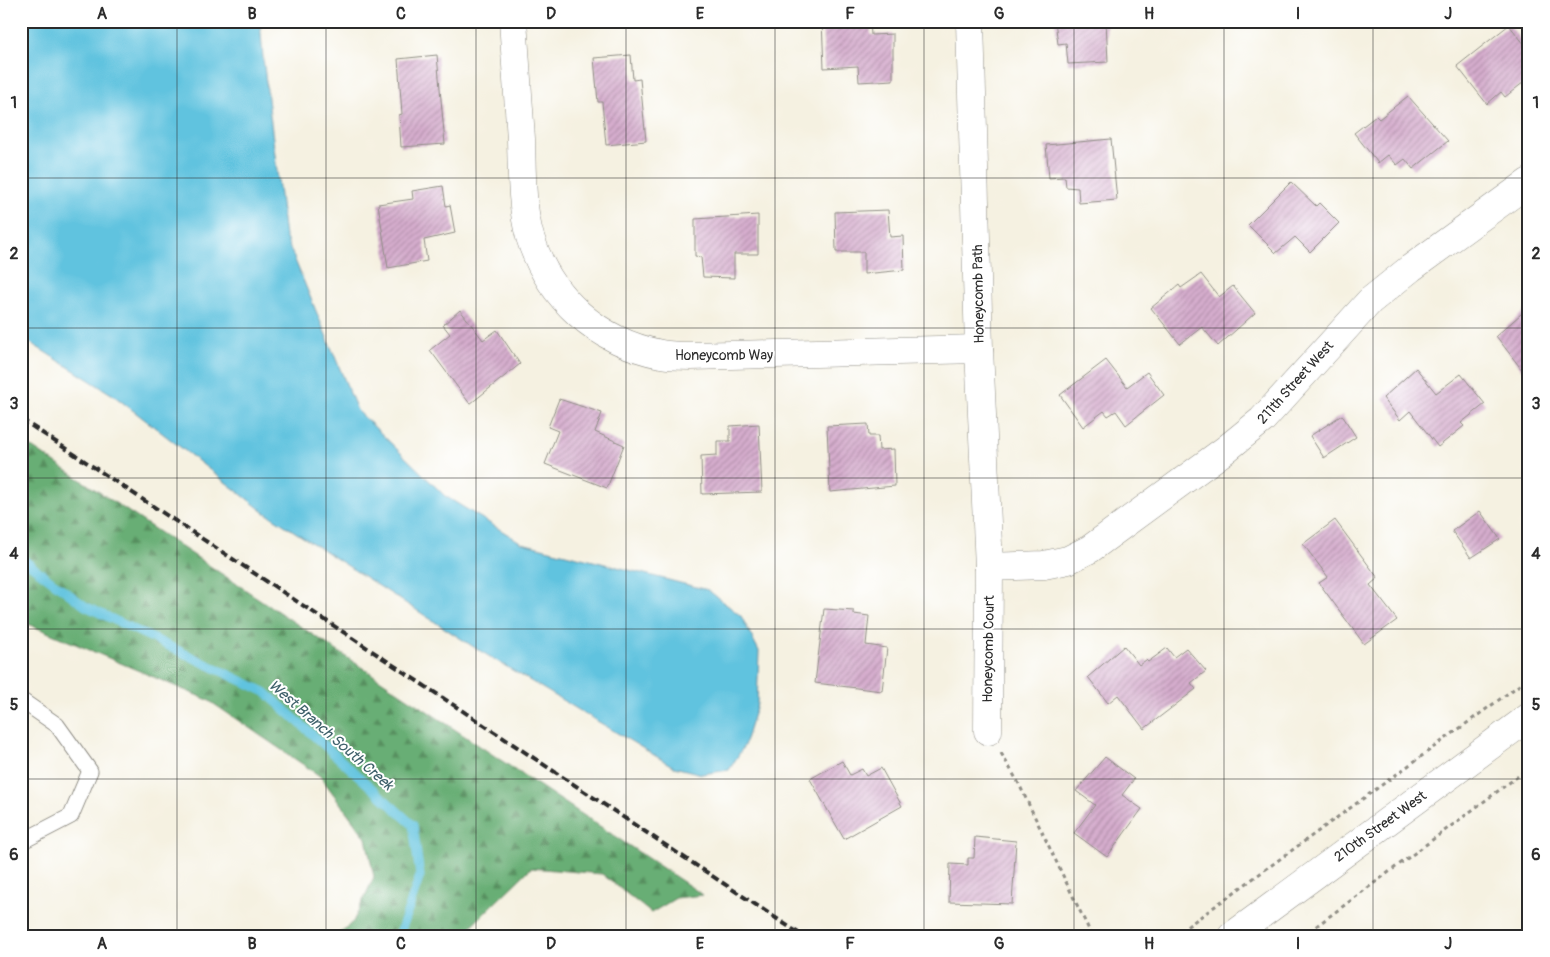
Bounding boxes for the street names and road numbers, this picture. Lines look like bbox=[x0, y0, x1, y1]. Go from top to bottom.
street label: Honeycomb Path bbox=[969, 244, 988, 344]
street label: 211th Street West bbox=[1254, 337, 1337, 427]
street label: Honeycomb Way bbox=[675, 347, 773, 364]
street label: Honeycomb Court bbox=[979, 595, 998, 703]
street label: 210th Street West bbox=[1331, 787, 1430, 866]

